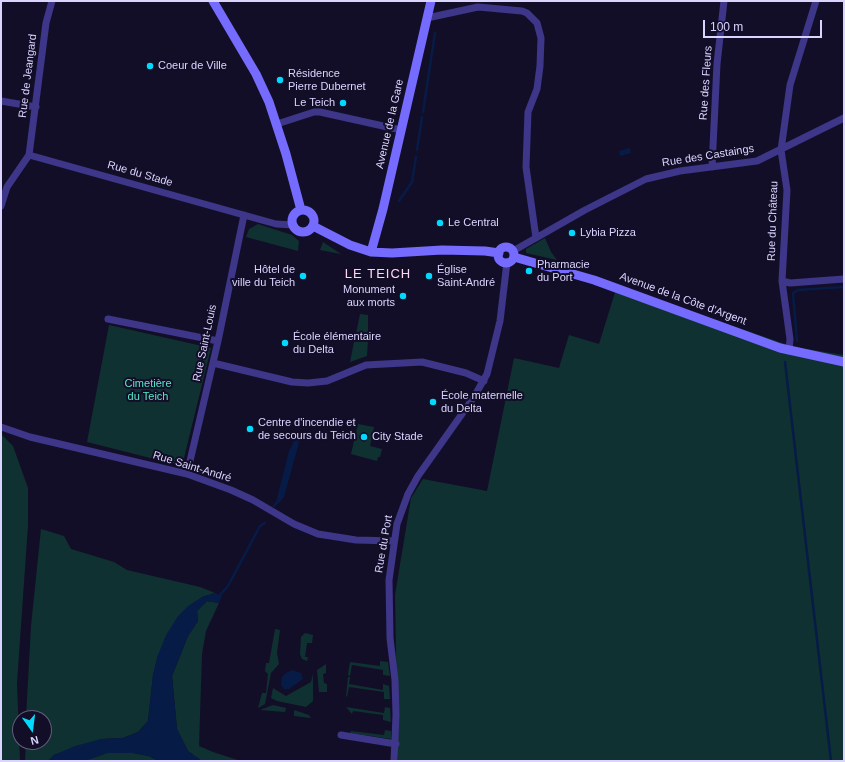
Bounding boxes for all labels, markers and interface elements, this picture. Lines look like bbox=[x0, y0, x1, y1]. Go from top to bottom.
scale bar bbox=[705, 12, 824, 38]
text: 100 m bbox=[710, 20, 743, 34]
street label: Rue de Jeangard bbox=[16, 33, 40, 119]
street label: Rue des Fleurs bbox=[697, 45, 715, 121]
place label: Coeur de Ville bbox=[158, 59, 227, 73]
marker: Coeur de Ville bbox=[145, 61, 155, 71]
place label: Résidence Pierre Dubernet bbox=[288, 67, 366, 93]
marker: Résidence Pierre Dubernet bbox=[275, 75, 285, 85]
street label: Avenue de la Gare bbox=[373, 78, 407, 170]
place label: Le Teich bbox=[294, 96, 335, 110]
marker: Le Teich bbox=[338, 98, 348, 108]
street label: Rue des Castaings bbox=[661, 142, 755, 170]
street label: Rue du Stade bbox=[106, 158, 174, 190]
street label: Rue du Château bbox=[765, 181, 781, 261]
place label: Le Central bbox=[448, 216, 499, 230]
marker: Le Central bbox=[435, 218, 445, 228]
place label: Lybia Pizza bbox=[580, 226, 636, 240]
marker: Lybia Pizza bbox=[567, 228, 577, 238]
place label: Pharmacie du Port bbox=[537, 258, 590, 284]
place label: Hôtel de ville du Teich bbox=[232, 263, 295, 289]
place label: Église Saint-André bbox=[437, 263, 495, 289]
district label: LE TEICH bbox=[345, 266, 411, 282]
marker: Pharmacie du Port bbox=[524, 266, 534, 276]
street label: Avenue de la Côte d'Argent bbox=[618, 270, 748, 328]
marker: Hôtel de ville du Teich bbox=[298, 271, 308, 281]
marker: Église Saint-André bbox=[424, 271, 434, 281]
place label: Monument aux morts bbox=[343, 283, 395, 309]
marker: Monument aux morts bbox=[398, 291, 408, 301]
street label: Rue Saint-Louis bbox=[190, 303, 220, 383]
place label: École élémentaire du Delta bbox=[293, 330, 381, 356]
marker: École élémentaire du Delta bbox=[280, 338, 290, 348]
park label: Cimetière du Teich bbox=[124, 377, 172, 403]
place label: École maternelle du Delta bbox=[441, 389, 523, 415]
marker: École maternelle du Delta bbox=[428, 397, 438, 407]
place label: Centre d'incendie et de secours du Teich bbox=[258, 416, 356, 442]
marker: Centre d'incendie et de secours du Teich bbox=[245, 424, 255, 434]
place label: City Stade bbox=[372, 430, 423, 444]
marker: City Stade bbox=[359, 432, 369, 442]
street label: Rue Saint-André bbox=[151, 449, 233, 485]
street label: Rue du Port bbox=[372, 514, 396, 574]
north arrow bbox=[12, 710, 52, 750]
text: N bbox=[29, 734, 40, 747]

